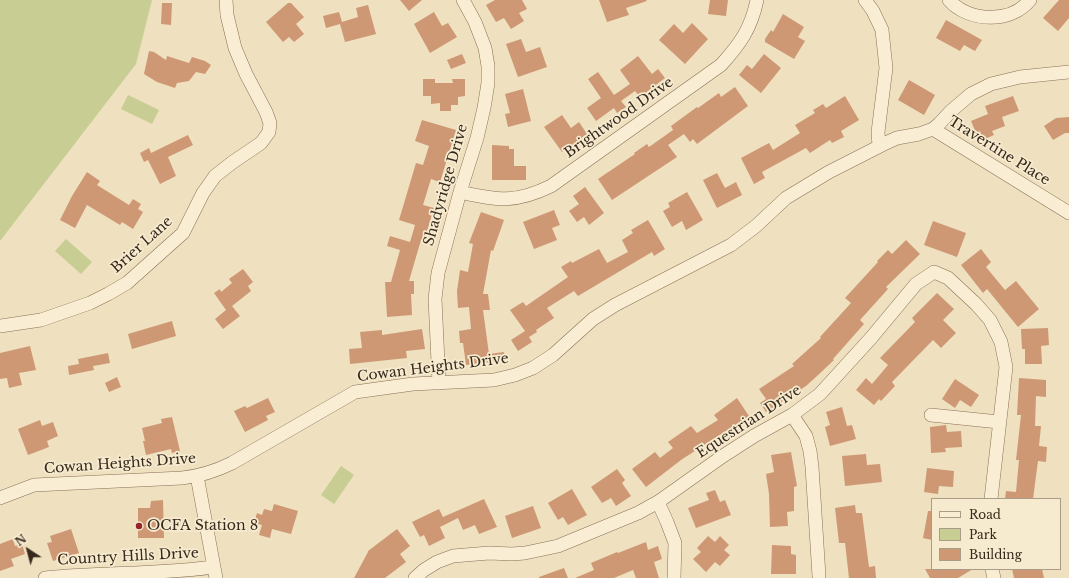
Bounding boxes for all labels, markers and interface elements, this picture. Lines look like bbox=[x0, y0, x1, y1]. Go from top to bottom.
street label: Brightwood Drive bbox=[561, 74, 677, 162]
street label: Travertine Place bbox=[945, 113, 1053, 189]
street label: Shadyridge Drive bbox=[421, 122, 471, 248]
street label: Brier Lane bbox=[108, 213, 176, 277]
street label: Cowan Heights Drive bbox=[356, 350, 510, 386]
street label: Equestrian Drive bbox=[694, 382, 804, 462]
street label: Cowan Heights Drive bbox=[43, 450, 197, 478]
legend bbox=[931, 498, 1061, 570]
text: Road bbox=[969, 507, 1001, 522]
place label: OCFA Station 8 bbox=[147, 518, 258, 534]
marker: OCFA Station 8 bbox=[134, 521, 144, 531]
text: Park bbox=[969, 527, 997, 542]
north arrow bbox=[8, 530, 48, 570]
text: N bbox=[13, 532, 29, 549]
street label: Country Hills Drive bbox=[57, 545, 199, 569]
text: Building bbox=[969, 547, 1022, 562]

